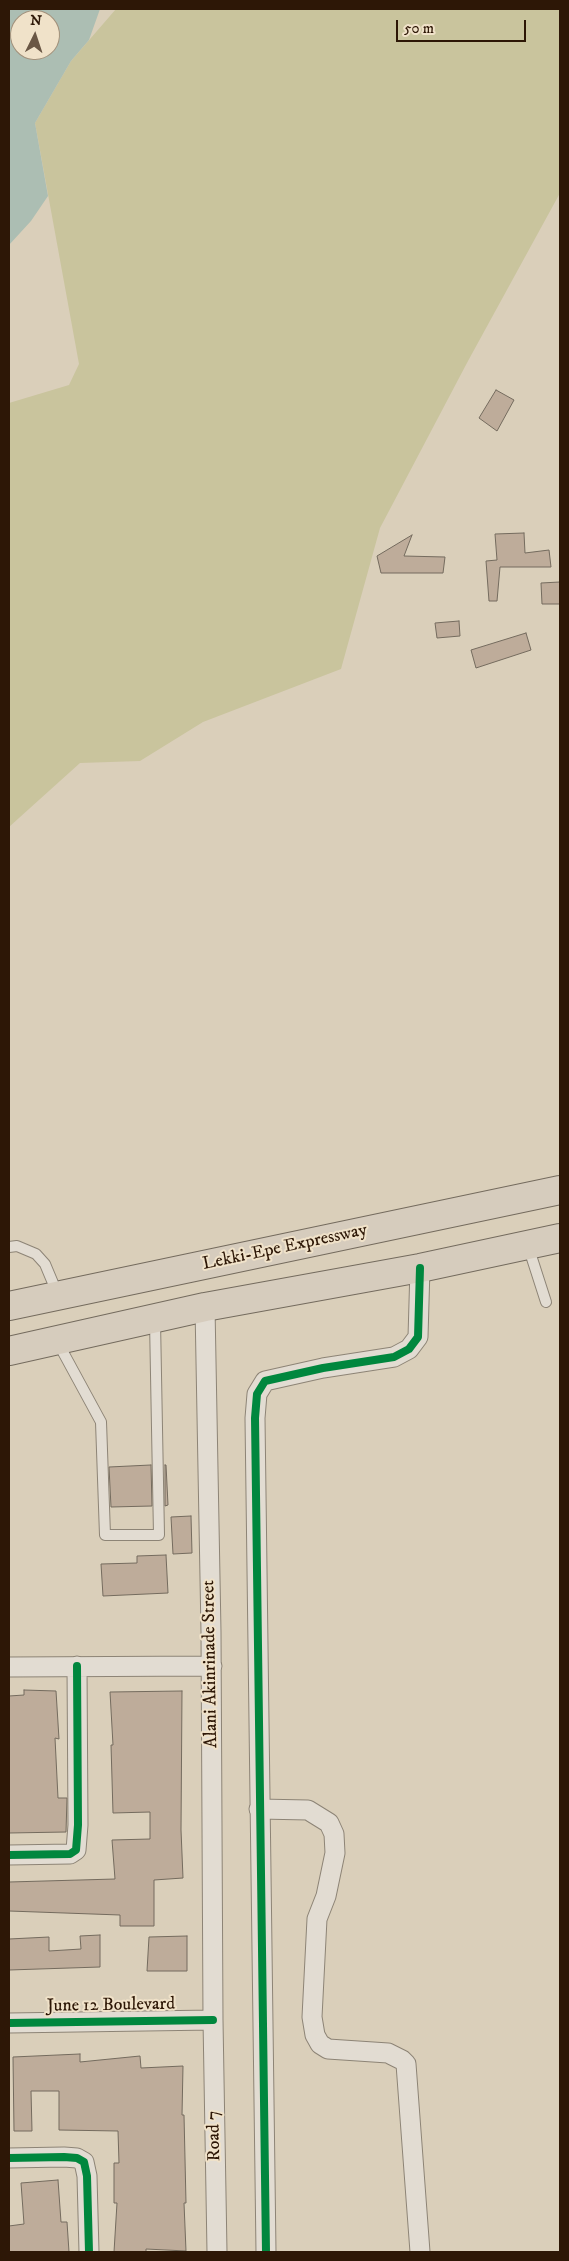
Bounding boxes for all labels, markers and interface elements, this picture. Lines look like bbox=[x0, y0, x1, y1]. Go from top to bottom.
north arrow bbox=[10, 10, 60, 60]
scale bar bbox=[399, 10, 529, 42]
text: N bbox=[30, 12, 42, 30]
text: 50 m bbox=[404, 19, 434, 38]
street label: Lekki-Epe Expressway bbox=[201, 1220, 369, 1276]
street label: Alani Akinrinade Street bbox=[199, 1580, 223, 1748]
street label: June 12 Boulevard bbox=[47, 1994, 175, 2018]
street label: Road 7 bbox=[204, 2111, 226, 2161]

